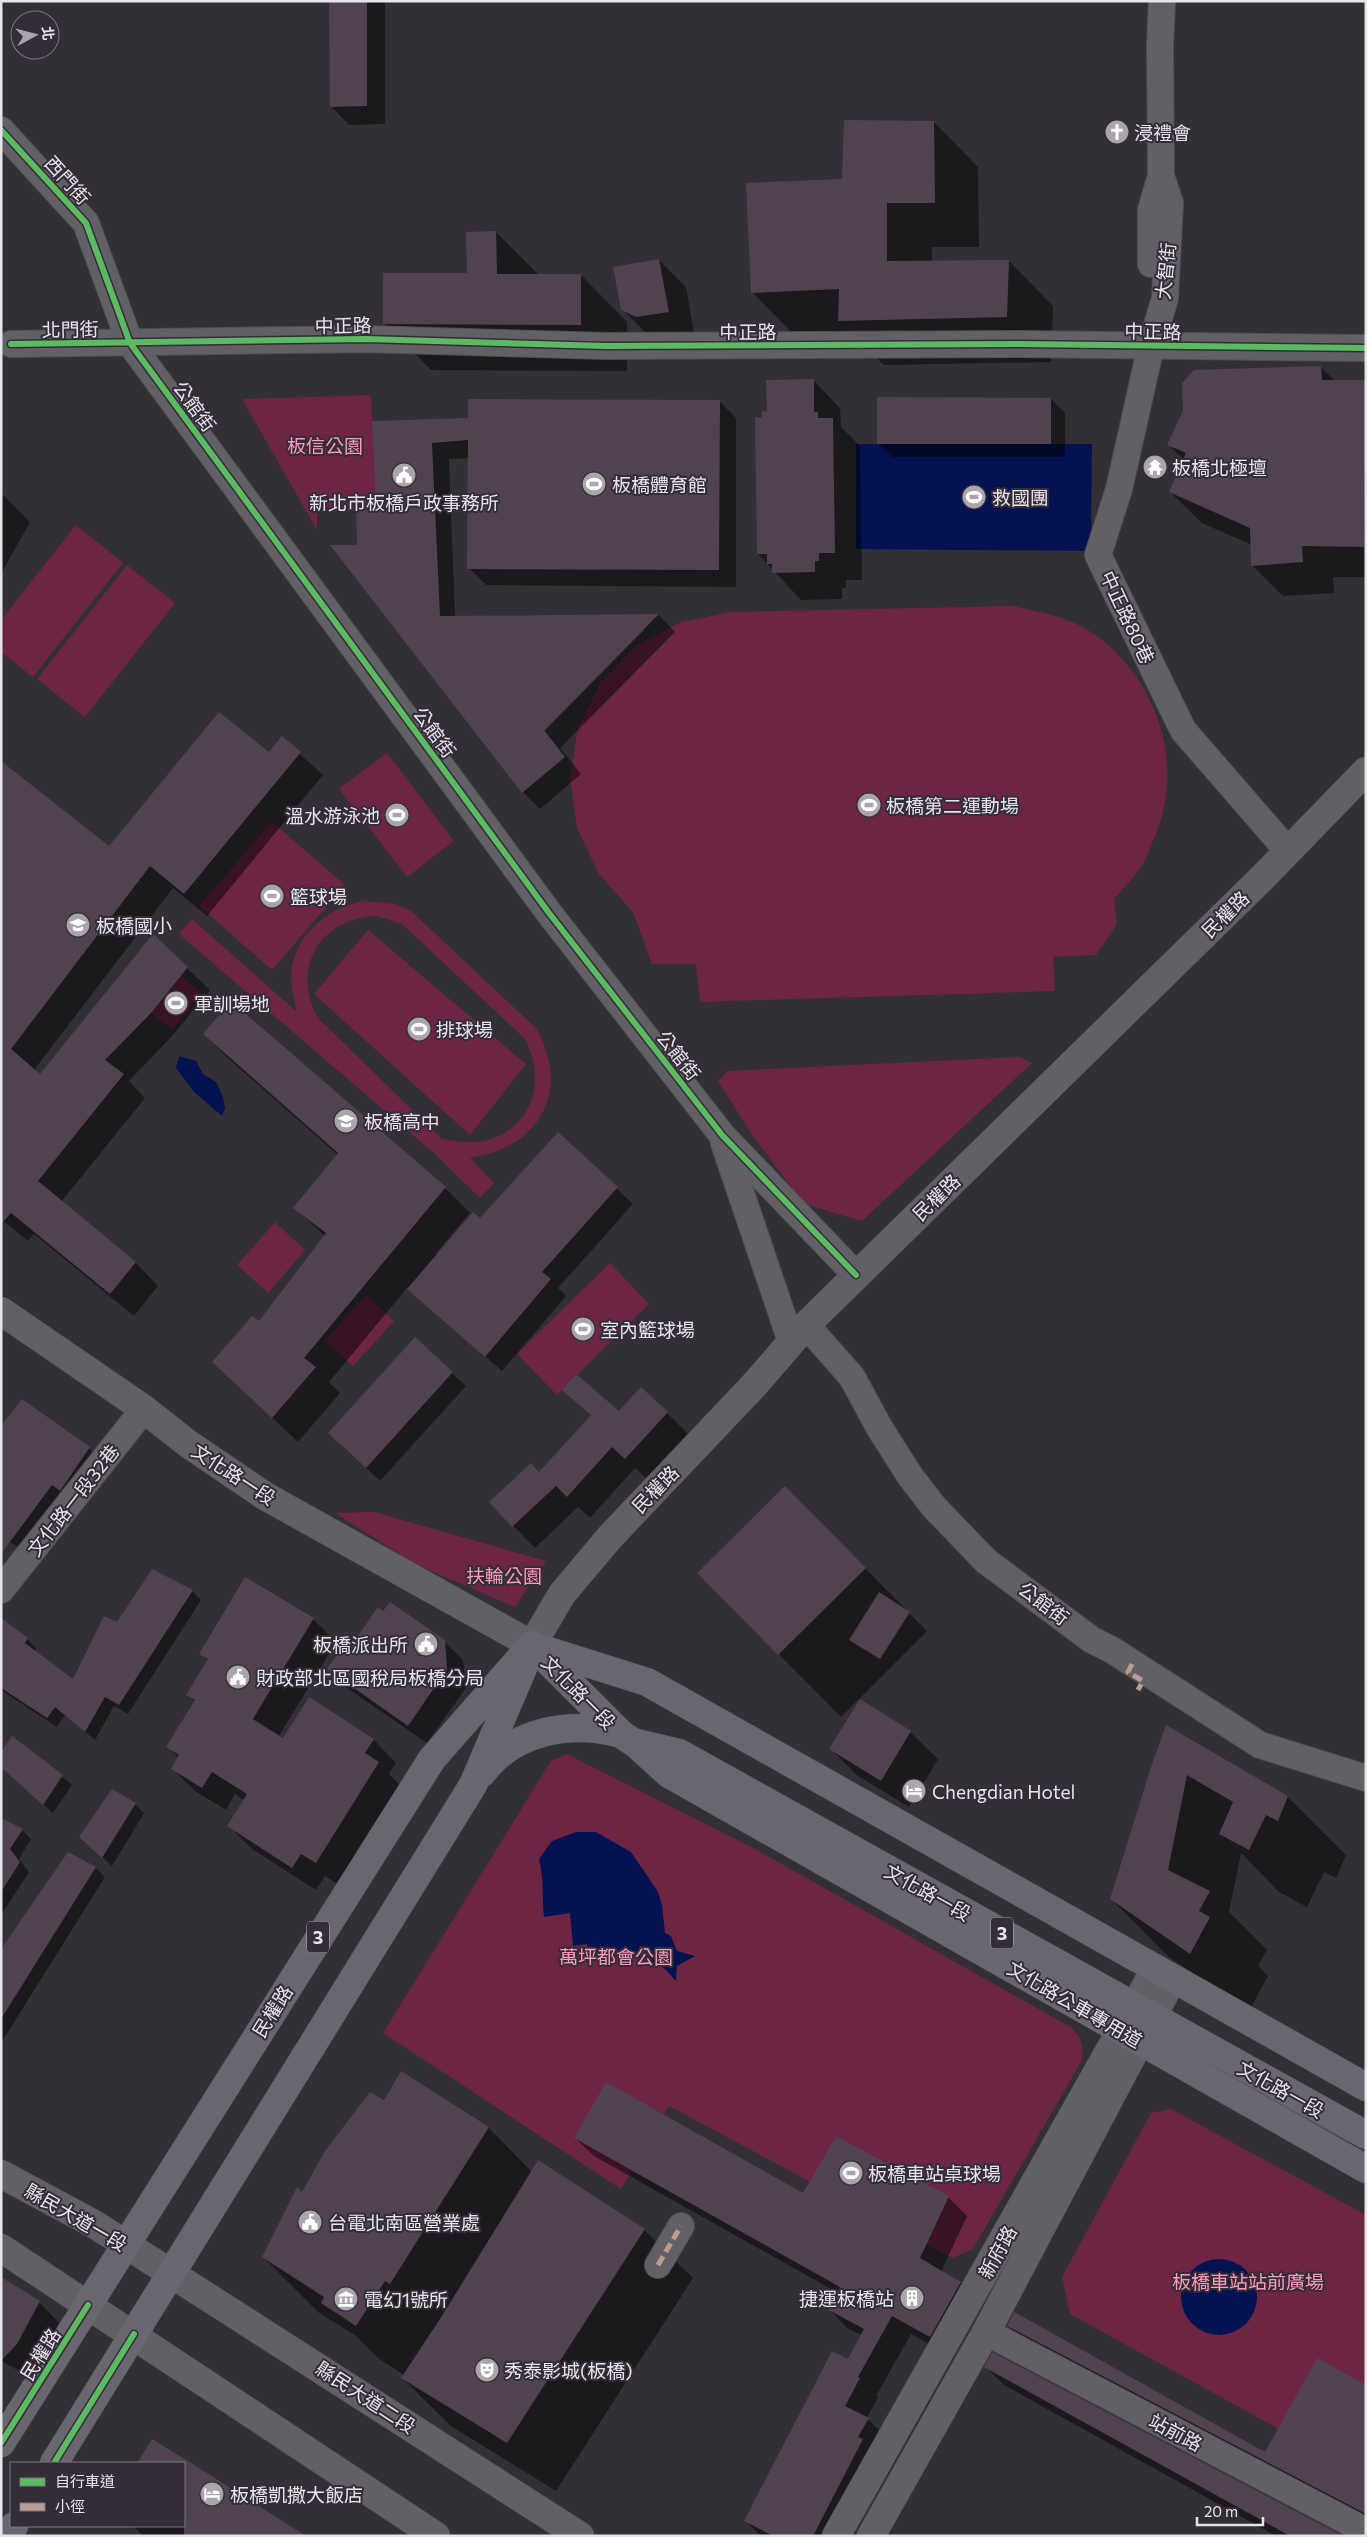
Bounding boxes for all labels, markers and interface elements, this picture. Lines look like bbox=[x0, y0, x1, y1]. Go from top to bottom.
north arrow bbox=[10, 10, 60, 60]
text: 北 bbox=[39, 25, 58, 41]
church icon: 浸禮會 bbox=[1104, 119, 1130, 145]
place label: 浸禮會 bbox=[1134, 121, 1191, 144]
street label: 西門街 bbox=[40, 151, 96, 209]
street label: 大智街 bbox=[1151, 241, 1179, 301]
street label: 中正路 bbox=[314, 313, 372, 337]
street label: 北門街 bbox=[41, 317, 99, 341]
street label: 中正路 bbox=[1124, 319, 1182, 343]
street label: 中正路 bbox=[719, 320, 777, 343]
street label: 公館街 bbox=[169, 376, 221, 436]
park label: 板信公園 bbox=[287, 434, 363, 457]
temple icon: 板橋北極壇 bbox=[1142, 454, 1168, 480]
place label: 板橋北極壇 bbox=[1172, 456, 1267, 479]
public building icon: 新北市板橋戶政事務所 bbox=[391, 462, 417, 488]
sports icon: 板橋體育館 bbox=[581, 471, 607, 497]
place label: 板橋體育館 bbox=[612, 473, 707, 496]
sports icon: 救國團 bbox=[961, 484, 987, 510]
place label: 救國團 bbox=[992, 486, 1049, 509]
place label: 新北市板橋戶政事務所 bbox=[309, 491, 499, 514]
street label: 中正路80巷 bbox=[1096, 567, 1160, 667]
street label: 公館街 bbox=[409, 702, 461, 762]
sports icon: 板橋第二運動場 bbox=[856, 792, 882, 818]
place label: 板橋第二運動場 bbox=[886, 794, 1019, 817]
sports icon: 溫水游泳池 bbox=[384, 802, 410, 828]
place label: 溫水游泳池 bbox=[285, 804, 380, 827]
sports icon: 籃球場 bbox=[259, 883, 285, 909]
place label: 籃球場 bbox=[290, 885, 347, 908]
street label: 民權路 bbox=[1197, 886, 1253, 942]
school or university icon: 板橋國小 bbox=[65, 912, 91, 938]
place label: 板橋國小 bbox=[96, 914, 172, 937]
sports icon: 軍訓場地 bbox=[163, 990, 189, 1016]
place label: 軍訓場地 bbox=[194, 992, 270, 1015]
sports icon: 排球場 bbox=[406, 1016, 432, 1042]
place label: 排球場 bbox=[436, 1018, 493, 1041]
street label: 公館街 bbox=[652, 1025, 706, 1085]
school or university icon: 板橋高中 bbox=[333, 1108, 359, 1134]
place label: 板橋高中 bbox=[364, 1110, 440, 1133]
street label: 民權路 bbox=[908, 1169, 964, 1225]
sports icon: 室內籃球場 bbox=[570, 1316, 596, 1342]
place label: 室內籃球場 bbox=[600, 1318, 695, 1341]
street label: 文化路一段 bbox=[188, 1438, 280, 1510]
street label: 文化路一段32巷 bbox=[22, 1440, 124, 1560]
street label: 民權路 bbox=[627, 1461, 683, 1517]
park label: 扶輪公園 bbox=[466, 1564, 542, 1587]
street label: 公館街 bbox=[1014, 1577, 1074, 1629]
public building icon: 板橋派出所 bbox=[413, 1631, 439, 1657]
place label: 板橋派出所 bbox=[313, 1633, 408, 1656]
street label: 文化路一段 bbox=[537, 1650, 621, 1734]
public building icon: 財政部北區國稅局板橋分局 bbox=[225, 1664, 251, 1690]
place label: 財政部北區國稅局板橋分局 bbox=[256, 1666, 484, 1689]
hotel icon: Chengdian Hotel bbox=[901, 1778, 927, 1804]
place label: Chengdian Hotel bbox=[932, 1780, 1075, 1803]
street label: 文化路一段 bbox=[881, 1859, 975, 1925]
road number: 3 bbox=[991, 1918, 1013, 1949]
road number: 3 bbox=[307, 1921, 329, 1952]
park label: 萬坪都會公園 bbox=[559, 1945, 673, 1968]
street label: 文化路公車專用道 bbox=[1003, 1956, 1147, 2052]
street label: 民權路 bbox=[247, 1981, 297, 2041]
street label: 文化路一段 bbox=[1234, 2056, 1328, 2122]
sports icon: 板橋車站桌球場 bbox=[838, 2160, 864, 2186]
place label: 板橋車站桌球場 bbox=[868, 2162, 1001, 2185]
street label: 縣民大道一段 bbox=[21, 2179, 131, 2255]
public building icon: 台電北南區營業處 bbox=[297, 2209, 323, 2235]
place label: 台電北南區營業處 bbox=[328, 2211, 480, 2234]
street label: 新府路 bbox=[973, 2221, 1021, 2283]
park label: 板橋車站站前廣場 bbox=[1172, 2270, 1324, 2293]
building icon: 捷運板橋站 bbox=[899, 2285, 925, 2311]
museum icon: 電幻1號所 bbox=[333, 2286, 359, 2312]
place label: 捷運板橋站 bbox=[799, 2287, 894, 2310]
place label: 電幻1號所 bbox=[364, 2288, 448, 2311]
street label: 民權路 bbox=[15, 2324, 65, 2384]
street label: 縣民大道二段 bbox=[312, 2356, 420, 2438]
theatre icon: 秀泰影城(板橋) bbox=[474, 2357, 500, 2383]
place label: 秀泰影城(板橋) bbox=[504, 2359, 633, 2382]
street label: 站前路 bbox=[1145, 2408, 1207, 2456]
legend bbox=[10, 2462, 185, 2527]
text: 自行車道 bbox=[55, 2472, 115, 2490]
hotel icon: 板橋凱撒大飯店 bbox=[199, 2481, 225, 2507]
place label: 板橋凱撒大飯店 bbox=[230, 2483, 363, 2506]
scale bar bbox=[1197, 2494, 1263, 2526]
text: 小徑 bbox=[55, 2497, 85, 2515]
text: 20 m bbox=[1204, 2502, 1238, 2520]

